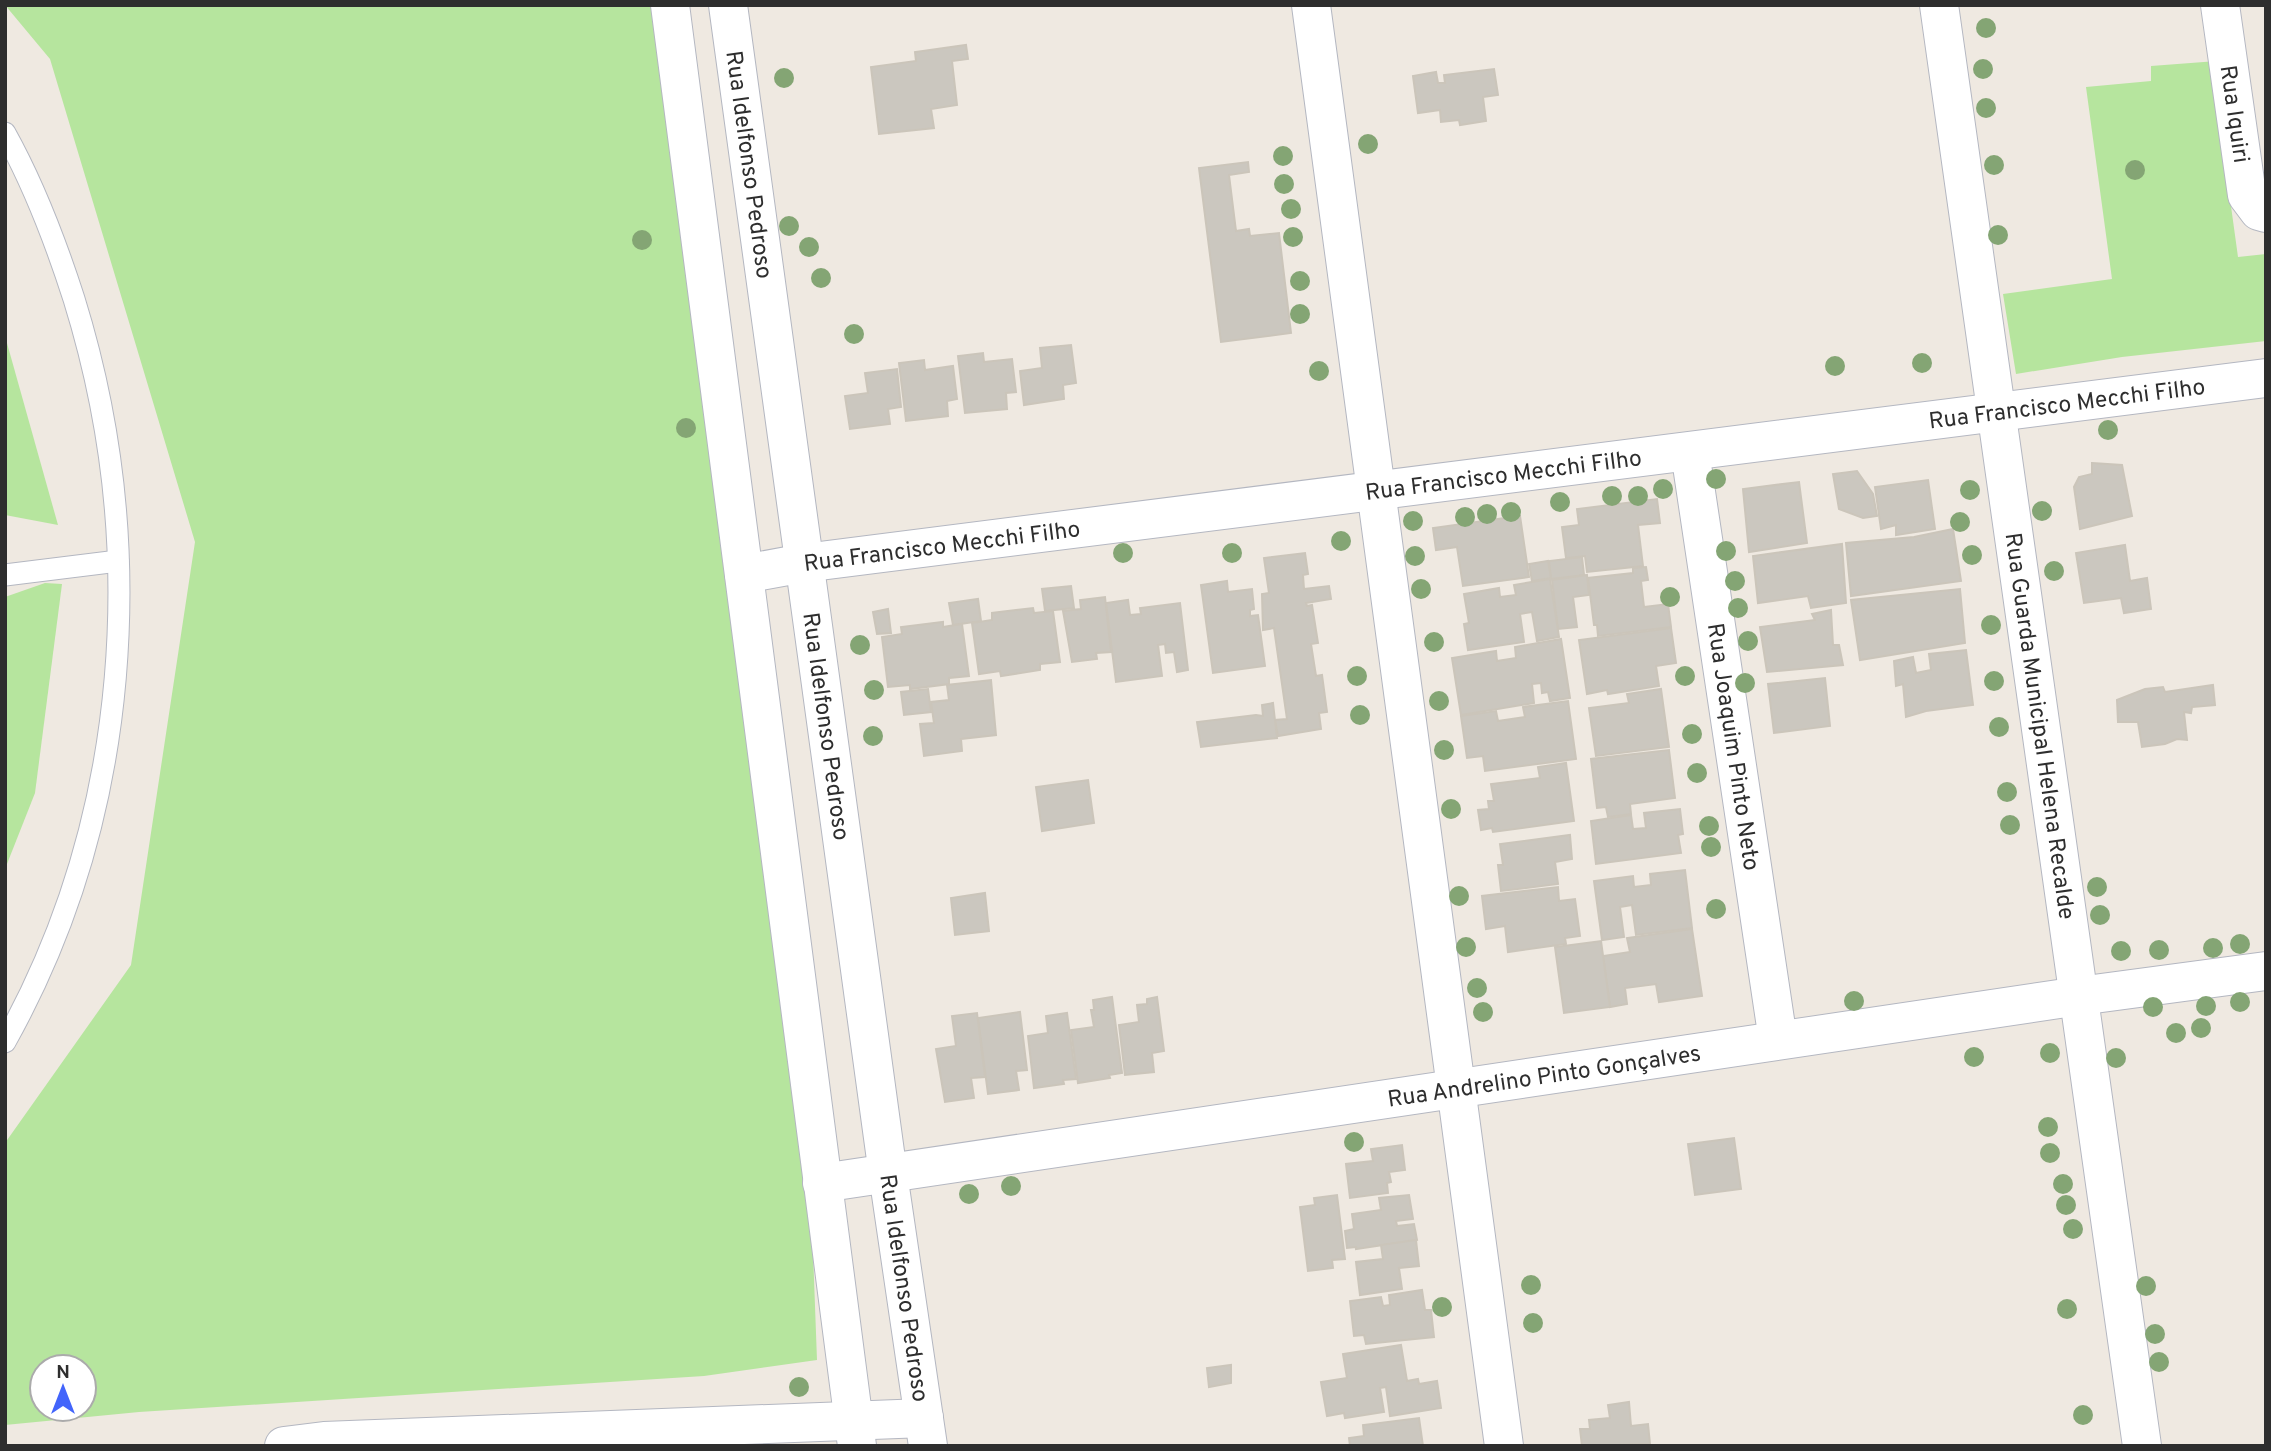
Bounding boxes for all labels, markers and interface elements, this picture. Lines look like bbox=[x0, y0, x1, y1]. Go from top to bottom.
street label: Rua Idelfonso Pedroso bbox=[717, 49, 777, 281]
street label: Rua Iquiri bbox=[2212, 63, 2254, 165]
street label: Rua Francisco Mecchi Filho bbox=[1927, 374, 2207, 438]
street label: Rua Francisco Mecchi Filho bbox=[1364, 445, 1644, 509]
street label: Rua Francisco Mecchi Filho bbox=[802, 516, 1082, 580]
street label: Rua Guarda Municipal Helena Recalde bbox=[1996, 531, 2080, 922]
street label: Rua Idelfonso Pedroso bbox=[794, 611, 854, 842]
street label: Rua Joaquim Pinto Neto bbox=[1699, 621, 1764, 873]
street label: Rua Andrelino Pinto Gonçalves bbox=[1386, 1040, 1703, 1116]
street label: Rua Idelfonso Pedroso bbox=[871, 1172, 933, 1404]
north arrow bbox=[28, 1353, 98, 1423]
text: N bbox=[56, 1361, 70, 1385]

